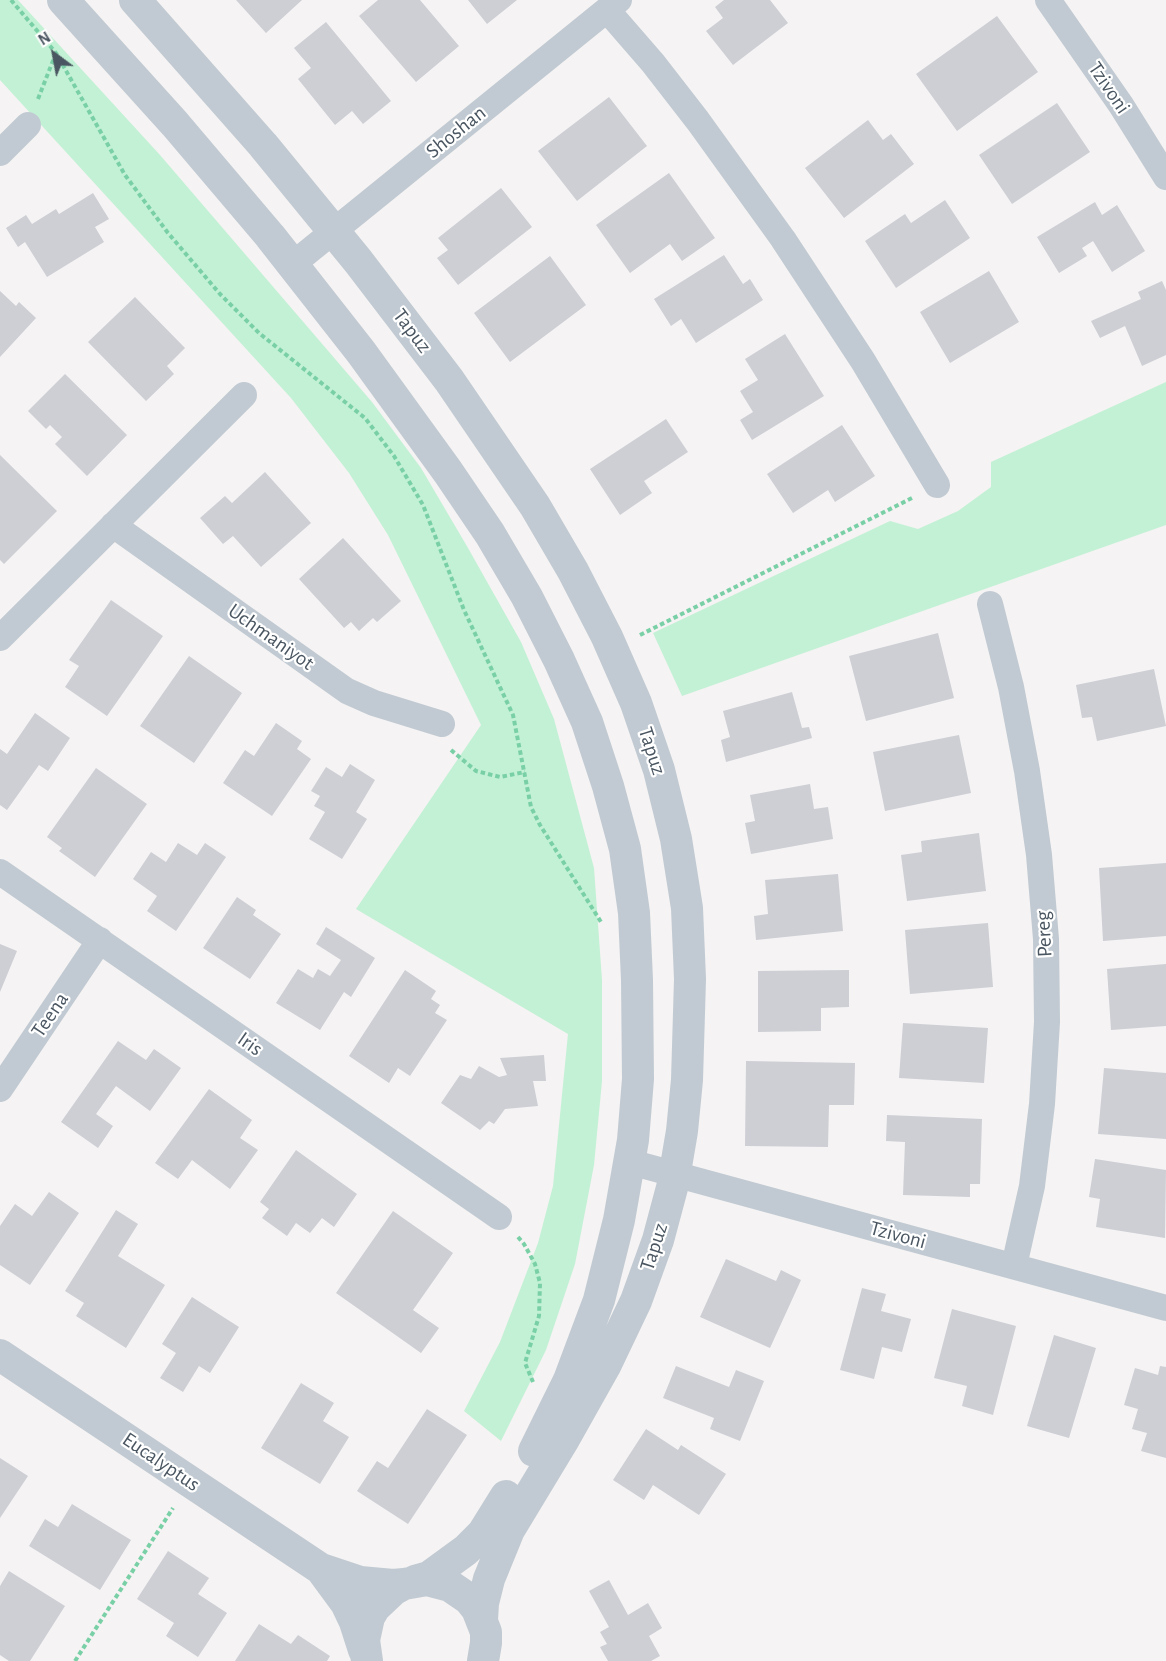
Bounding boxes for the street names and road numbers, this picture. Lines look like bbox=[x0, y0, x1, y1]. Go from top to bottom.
street label: Tzivoni bbox=[1083, 57, 1135, 119]
street label: Shoshan bbox=[421, 100, 491, 164]
street label: Tapuz bbox=[387, 304, 437, 358]
street label: Uchmaniyot bbox=[223, 598, 319, 676]
street label: Tapuz bbox=[632, 724, 672, 778]
street label: Pereg bbox=[1030, 910, 1058, 958]
street label: Teena bbox=[26, 988, 74, 1042]
street label: Iris bbox=[233, 1026, 267, 1062]
street label: Tzivoni bbox=[867, 1215, 929, 1255]
street label: Tapuz bbox=[634, 1220, 674, 1274]
street label: Eucalyptus bbox=[117, 1427, 205, 1497]

